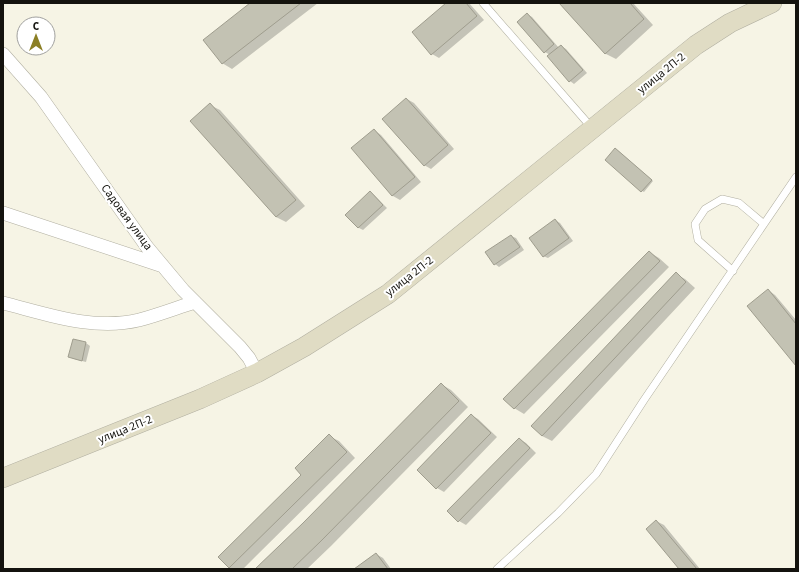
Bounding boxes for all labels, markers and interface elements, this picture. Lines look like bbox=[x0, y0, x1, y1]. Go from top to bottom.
north arrow bbox=[16, 16, 56, 56]
text: С bbox=[33, 19, 40, 34]
street label: улица 2П-2 bbox=[634, 49, 689, 98]
street label: Садовая улица bbox=[97, 181, 156, 254]
street label: улица 2П-2 bbox=[382, 252, 437, 301]
street label: улица 2П-2 bbox=[95, 411, 155, 448]

